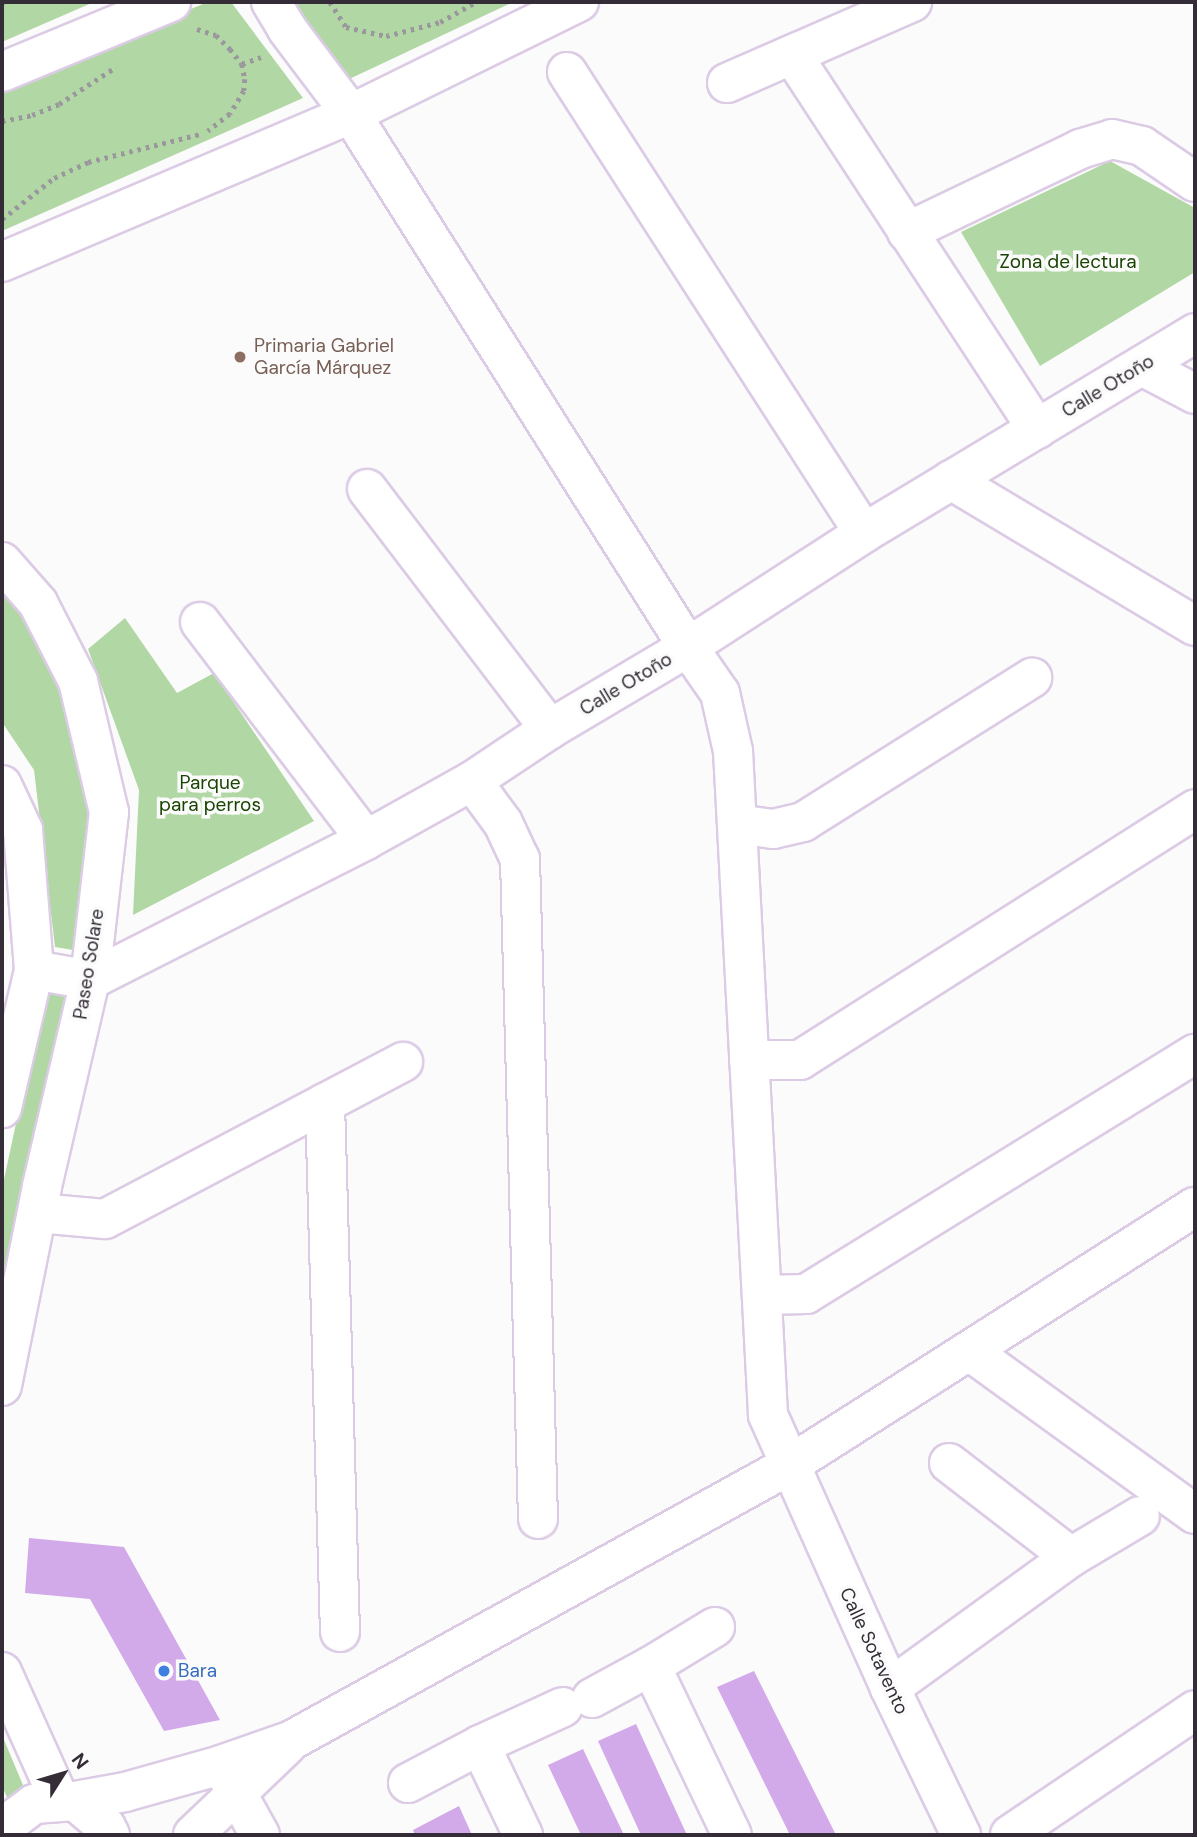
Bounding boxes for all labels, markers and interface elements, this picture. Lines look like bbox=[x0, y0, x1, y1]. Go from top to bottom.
park label: Zona de lectura bbox=[1000, 251, 1136, 273]
place label: Primaria Gabriel García Márquez bbox=[254, 335, 394, 379]
marker: Primaria Gabriel García Márquez bbox=[232, 349, 248, 365]
street label: Calle Otoño bbox=[1058, 350, 1158, 422]
street label: Calle Otoño bbox=[576, 648, 676, 720]
park label: Parque para perros bbox=[159, 772, 261, 816]
street label: Paseo Solare bbox=[69, 907, 109, 1021]
street label: Calle Sotavento bbox=[835, 1584, 913, 1718]
place label: Bara bbox=[178, 1660, 217, 1682]
marker: Bara bbox=[156, 1663, 172, 1679]
north arrow bbox=[28, 1739, 98, 1809]
text: N bbox=[66, 1748, 94, 1774]

